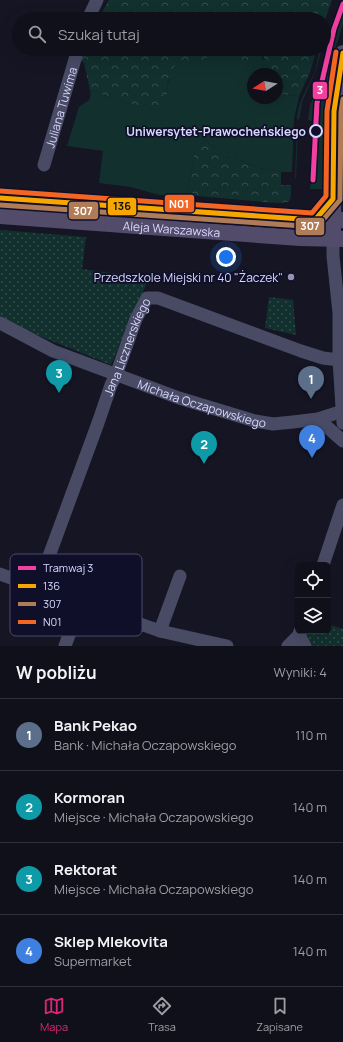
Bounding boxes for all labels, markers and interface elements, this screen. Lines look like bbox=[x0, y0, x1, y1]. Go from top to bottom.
search box bbox=[12, 12, 331, 56]
icon: search bbox=[26, 23, 48, 45]
text: Szukaj tutaj bbox=[58, 24, 140, 45]
street label: Juliana Tuwima bbox=[41, 65, 81, 150]
north arrow bbox=[247, 68, 283, 104]
line badge: 3 bbox=[312, 81, 328, 100]
text: 3 bbox=[317, 82, 323, 97]
place label: Uniwersytet-Prawocheńskiego bbox=[126, 123, 306, 140]
marker: Uniwersytet-Prawocheńskiego bbox=[309, 124, 323, 138]
line badge: N01 bbox=[164, 194, 195, 213]
text: N01 bbox=[169, 196, 189, 211]
line badge: 136 bbox=[107, 197, 137, 216]
text: 136 bbox=[113, 198, 131, 213]
line badge: 307 bbox=[68, 201, 99, 220]
text: 307 bbox=[73, 203, 93, 218]
street label: Aleja Warszawska bbox=[122, 217, 221, 241]
line badge: 307 bbox=[295, 217, 325, 236]
text: 307 bbox=[300, 218, 320, 233]
your location bbox=[216, 247, 236, 267]
place label: Przedszkole Miejski nr 40 "Żaczek" bbox=[94, 269, 283, 286]
marker: Przedszkole Miejski nr 40 "Żaczek" bbox=[286, 272, 296, 282]
street label: Jana Licznerskiego bbox=[99, 295, 154, 398]
pin: 3 bbox=[46, 360, 72, 393]
pin: 1 bbox=[298, 366, 324, 399]
street label: Michała Oczapowskiego bbox=[135, 375, 267, 431]
pin: 4 bbox=[299, 425, 325, 458]
pin: 2 bbox=[191, 431, 217, 464]
legend bbox=[10, 554, 142, 636]
text: Tramwaj 3 bbox=[43, 560, 93, 575]
map controls bbox=[295, 562, 331, 634]
button: locate bbox=[295, 562, 331, 598]
text: 136 bbox=[43, 578, 60, 593]
text: 307 bbox=[43, 596, 61, 611]
button: layers bbox=[295, 598, 331, 634]
text: N01 bbox=[43, 614, 62, 629]
text: W pobliżu bbox=[16, 661, 97, 684]
text: Wyniki: 4 bbox=[274, 663, 327, 681]
text: Bank Pekao bbox=[54, 715, 137, 736]
text: 1 bbox=[26, 726, 32, 744]
text: 110 m bbox=[295, 726, 327, 744]
text: Bank · Michała Oczapowskiego bbox=[54, 736, 237, 754]
text: Kormoran bbox=[54, 787, 125, 808]
text: 2 bbox=[25, 798, 33, 816]
text: 140 m bbox=[293, 798, 327, 816]
text: Miejsce · Michała Oczapowskiego bbox=[54, 808, 253, 826]
text: Rektorat bbox=[54, 859, 117, 880]
text: 3 bbox=[25, 870, 33, 888]
text: 140 m bbox=[293, 870, 327, 888]
text: Miejsce · Michała Oczapowskiego bbox=[54, 880, 253, 898]
text: Sklep Mlekovita bbox=[54, 931, 168, 952]
text: 4 bbox=[25, 942, 33, 960]
text: 140 m bbox=[293, 942, 327, 960]
text: Supermarket bbox=[54, 952, 132, 970]
tab: Mapa bbox=[40, 995, 68, 1034]
tab: Trasa bbox=[148, 995, 176, 1034]
tab: Zapisane bbox=[256, 995, 303, 1034]

